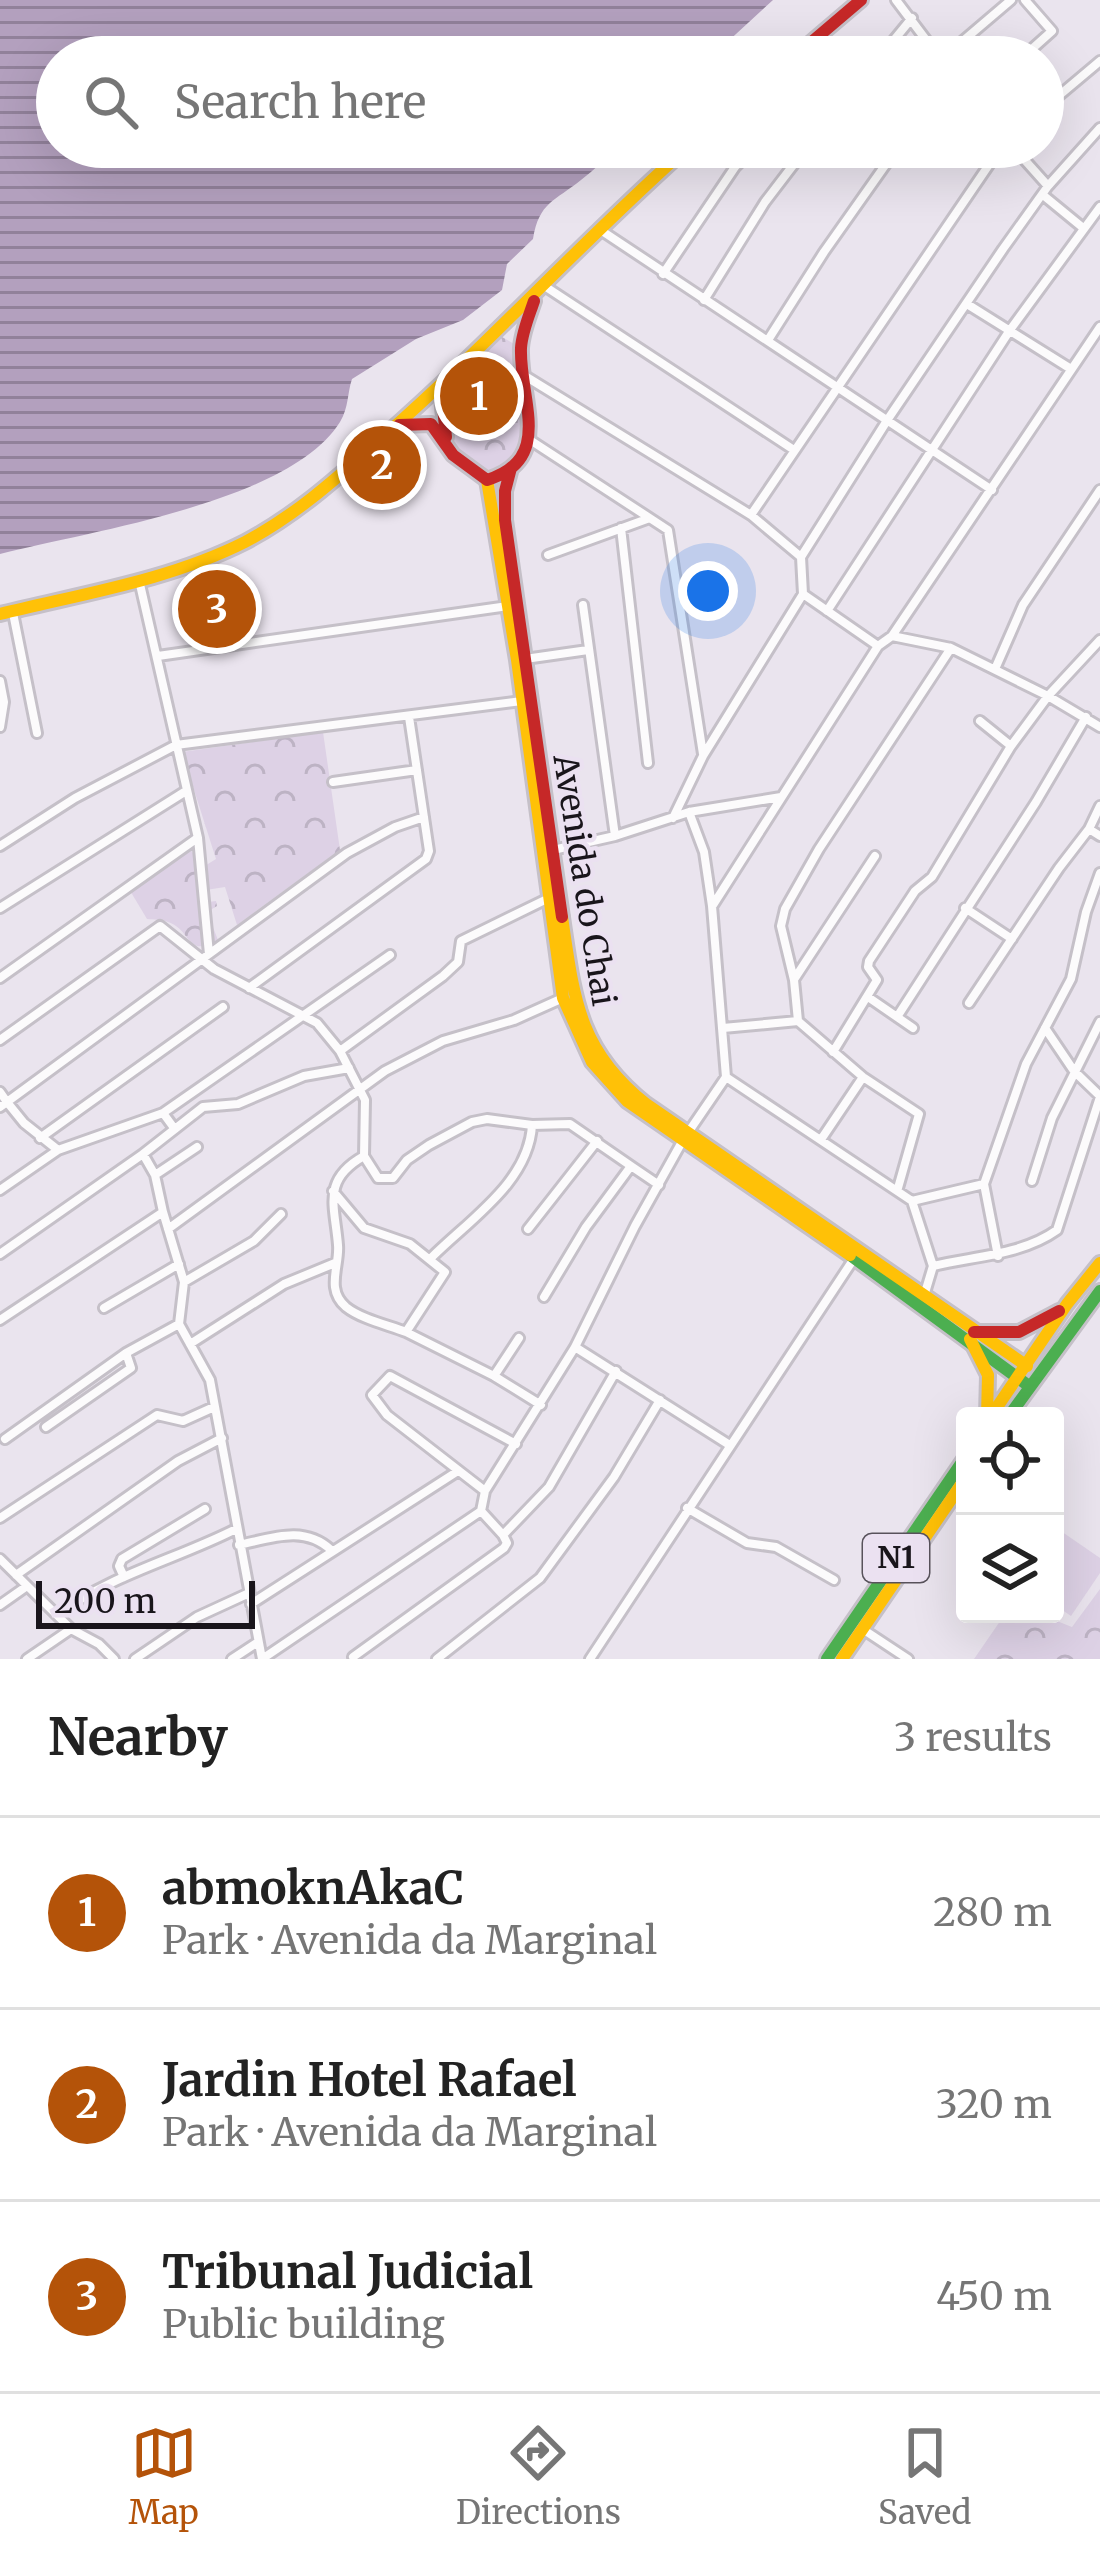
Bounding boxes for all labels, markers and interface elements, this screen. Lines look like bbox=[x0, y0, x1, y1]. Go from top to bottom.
search box bbox=[36, 36, 1064, 168]
icon: search bbox=[78, 69, 144, 135]
text: Search here bbox=[174, 74, 426, 130]
pin: 1 bbox=[440, 351, 518, 441]
pin: 2 bbox=[343, 420, 421, 510]
your location bbox=[678, 561, 738, 621]
pin: 3 bbox=[178, 564, 256, 654]
street label: Avenida do Chai bbox=[544, 750, 625, 1009]
map controls bbox=[956, 1407, 1064, 1623]
button: locate bbox=[956, 1407, 1064, 1515]
button: layers bbox=[956, 1515, 1064, 1623]
road number: N1 bbox=[863, 1534, 929, 1582]
scale bar bbox=[36, 1575, 255, 1628]
text: 200 m bbox=[54, 1581, 156, 1622]
text: Nearby bbox=[48, 1705, 228, 1769]
text: 3 results bbox=[894, 1713, 1052, 1762]
text: abmoknAkaC bbox=[162, 1860, 464, 1916]
text: 1 bbox=[78, 1888, 96, 1937]
text: 280 m bbox=[933, 1888, 1052, 1937]
text: Park · Avenida da Marginal bbox=[162, 1916, 657, 1965]
text: Jardin Hotel Rafael bbox=[162, 2052, 577, 2108]
text: 2 bbox=[76, 2080, 98, 2129]
text: 320 m bbox=[935, 2080, 1052, 2129]
text: Park · Avenida da Marginal bbox=[162, 2108, 657, 2157]
text: Tribunal Judicial bbox=[162, 2244, 533, 2300]
text: 3 bbox=[76, 2272, 98, 2321]
text: 450 m bbox=[936, 2272, 1052, 2321]
text: Public building bbox=[162, 2300, 445, 2349]
tab: Map bbox=[129, 2420, 199, 2533]
tab: Directions bbox=[456, 2420, 621, 2533]
tab: Saved bbox=[878, 2420, 971, 2533]

